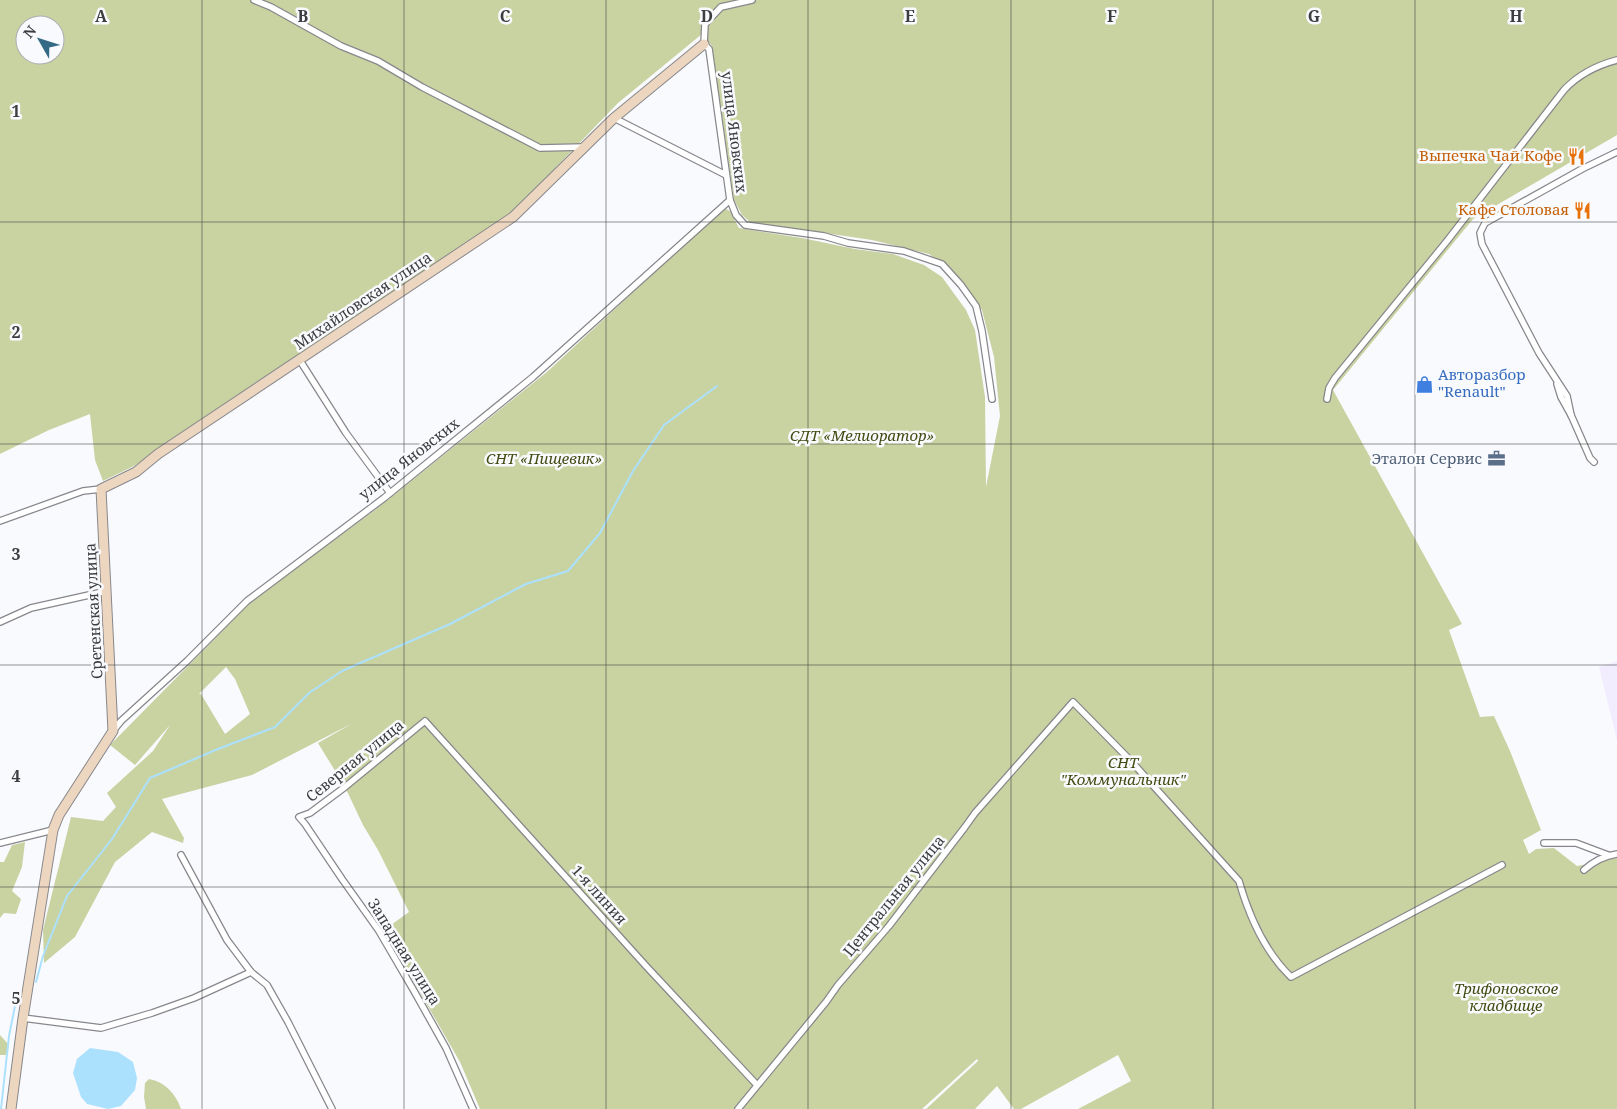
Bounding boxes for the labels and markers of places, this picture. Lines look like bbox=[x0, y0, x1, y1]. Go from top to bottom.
place label: Выпечка Чай Кофе bbox=[1419, 145, 1562, 165]
restaurant icon: Выпечка Чай Кофе bbox=[1566, 146, 1586, 166]
place label: Кафе Столовая bbox=[1458, 199, 1569, 219]
restaurant icon: Кафе Столовая bbox=[1573, 200, 1593, 220]
place label: Авторазбор "Renault" bbox=[1438, 364, 1526, 401]
shop icon: Авторазбор "Renault" bbox=[1414, 374, 1434, 394]
place label: Эталон Сервис bbox=[1372, 448, 1482, 468]
office icon: Эталон Сервис bbox=[1486, 449, 1506, 469]

